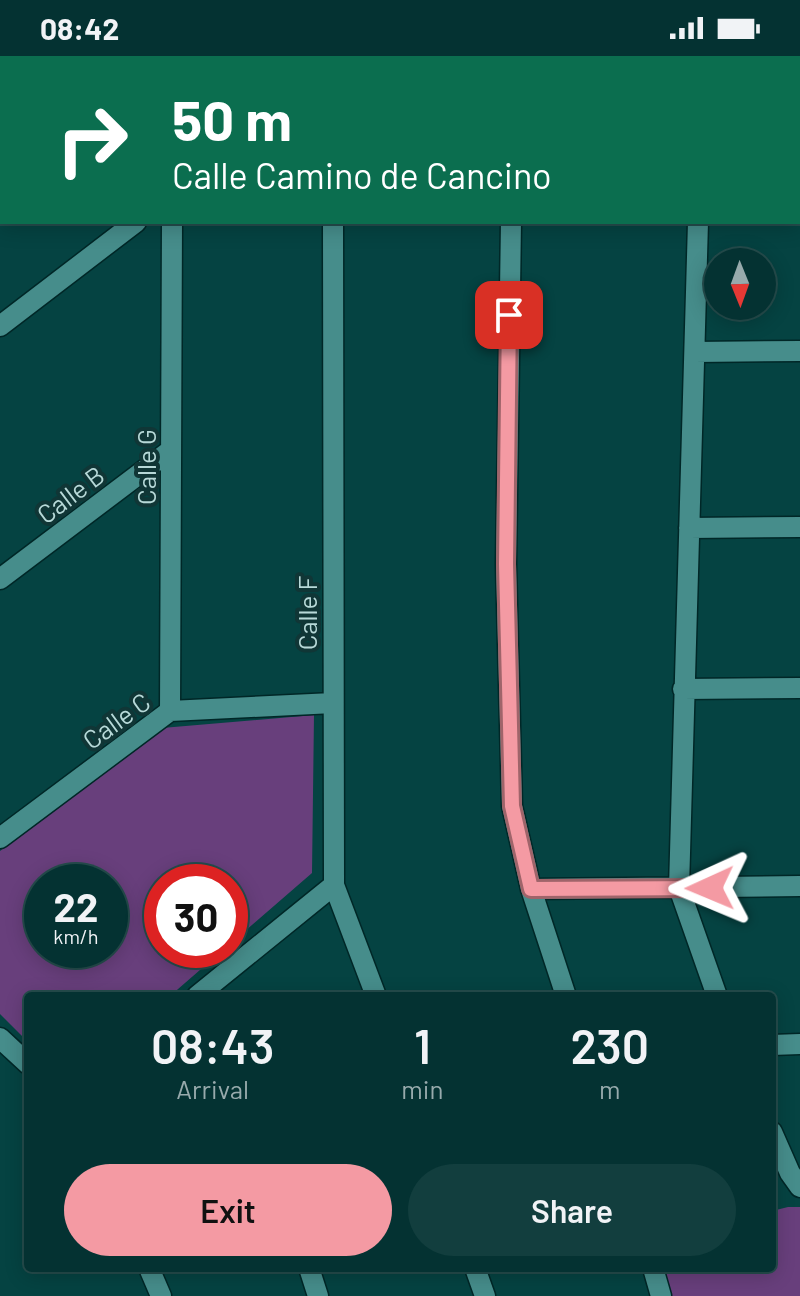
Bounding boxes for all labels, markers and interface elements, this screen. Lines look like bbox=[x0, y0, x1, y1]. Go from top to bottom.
text: 08:42 bbox=[40, 10, 119, 46]
text: 50 m bbox=[172, 85, 292, 152]
icon: right bbox=[40, 88, 144, 192]
text: Calle Camino de Cancino bbox=[172, 153, 552, 196]
north arrow bbox=[704, 248, 776, 320]
map controls bbox=[704, 248, 776, 320]
pin bbox=[475, 281, 543, 349]
icon: arrive bbox=[487, 293, 531, 337]
street label: Calle G bbox=[130, 429, 161, 505]
street label: Calle B bbox=[30, 459, 110, 529]
street label: Calle F bbox=[291, 575, 322, 650]
street label: Calle C bbox=[76, 685, 156, 755]
position arrow bbox=[668, 846, 752, 930]
speed limit sign: 30 bbox=[144, 864, 248, 968]
text: 22 bbox=[54, 882, 98, 930]
text: km/h bbox=[53, 924, 99, 948]
text: 08:43 bbox=[151, 1016, 274, 1074]
text: 1 bbox=[414, 1016, 431, 1074]
text: 230 bbox=[570, 1016, 649, 1074]
text: Arrival bbox=[176, 1073, 249, 1104]
text: min bbox=[401, 1073, 443, 1104]
text: m bbox=[599, 1073, 620, 1104]
button: Exit bbox=[64, 1164, 392, 1256]
button: Share bbox=[408, 1164, 736, 1256]

